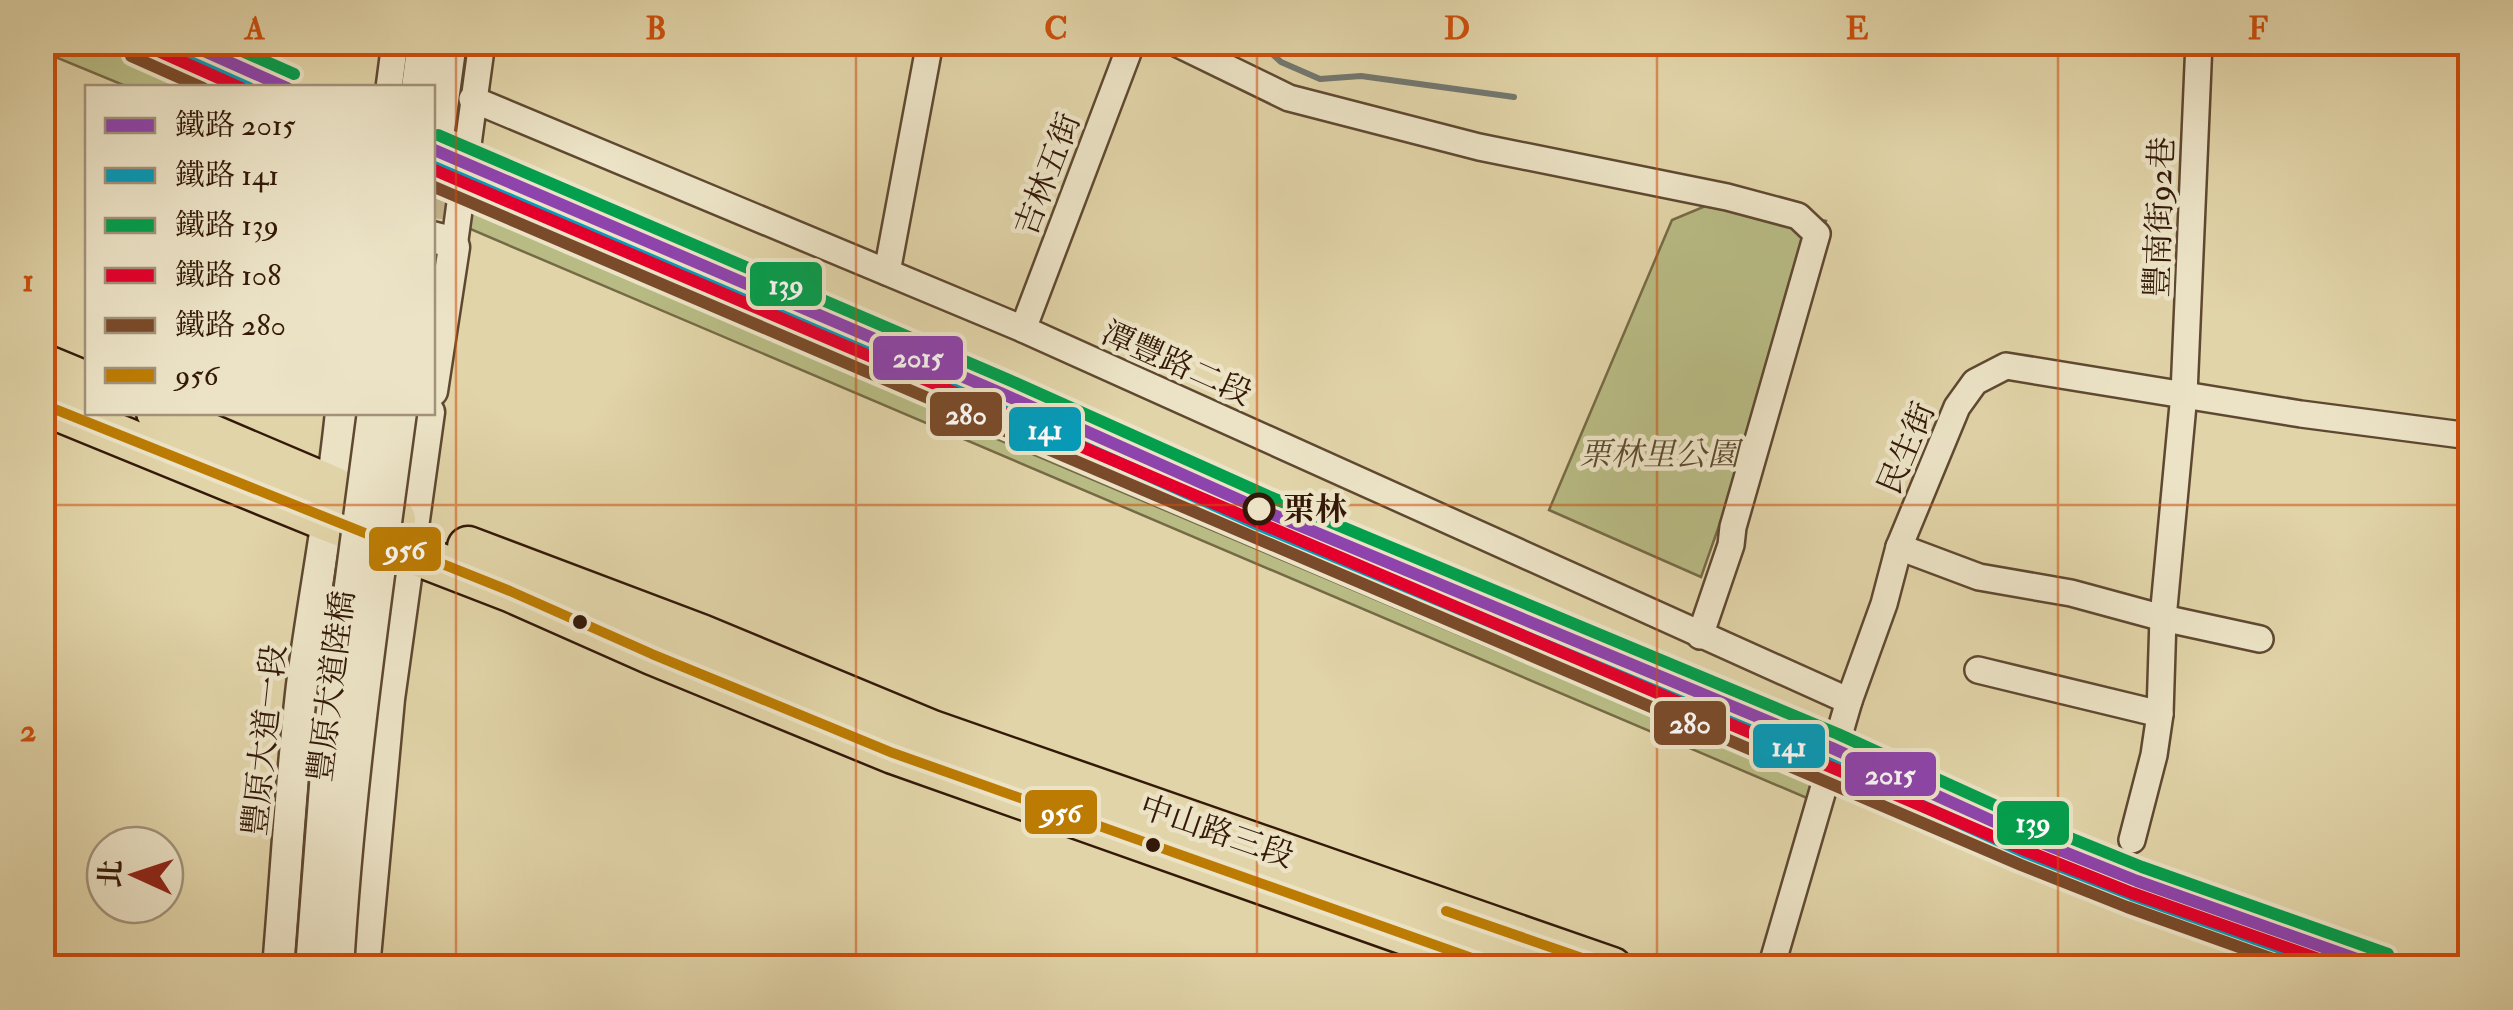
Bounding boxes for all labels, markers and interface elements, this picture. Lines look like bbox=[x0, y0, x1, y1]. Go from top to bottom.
text: A bbox=[243, 9, 266, 49]
text: B bbox=[646, 9, 666, 49]
text: C bbox=[1044, 9, 1068, 49]
text: D bbox=[1444, 9, 1470, 49]
text: E bbox=[1845, 9, 1869, 49]
text: F bbox=[2248, 9, 2268, 49]
legend bbox=[85, 85, 435, 415]
text: 鐵路 2015 bbox=[175, 107, 296, 144]
street label: 吉林五街 bbox=[1006, 107, 1090, 241]
street label: 豐南街92巷 bbox=[2137, 136, 2183, 298]
text: 鐵路 141 bbox=[175, 157, 279, 194]
text: 鐵路 139 bbox=[175, 207, 279, 244]
text: 鐵路 108 bbox=[175, 257, 281, 294]
line badge: 139 bbox=[748, 260, 824, 308]
text: 1 bbox=[22, 261, 34, 301]
text: 139 bbox=[768, 268, 804, 303]
text: 鐵路 280 bbox=[175, 307, 286, 344]
street label: 潭豐路二段 bbox=[1095, 313, 1258, 415]
line badge: 2015 bbox=[871, 334, 965, 382]
text: 2015 bbox=[893, 341, 944, 376]
text: 956 bbox=[173, 357, 220, 394]
line badge: 280 bbox=[928, 390, 1004, 438]
street label: 民生街 bbox=[1870, 396, 1944, 500]
text: 280 bbox=[945, 398, 987, 433]
line badge: 141 bbox=[1007, 405, 1083, 453]
text: 141 bbox=[1027, 413, 1063, 448]
park label: 栗林里公園 bbox=[1579, 435, 1744, 475]
place label: 栗林 bbox=[1283, 490, 1347, 530]
marker: 栗林 bbox=[1244, 494, 1274, 524]
line badge: 956 bbox=[367, 525, 443, 573]
text: 956 bbox=[382, 533, 427, 568]
street label: 豐原大道陸橋 bbox=[300, 588, 364, 784]
unlabelled marker bbox=[570, 612, 590, 632]
street label: 豐原大道一段 bbox=[235, 643, 295, 838]
line badge: 280 bbox=[1652, 699, 1728, 747]
text: 280 bbox=[1669, 707, 1711, 742]
text: 2 bbox=[20, 711, 36, 751]
line badge: 141 bbox=[1751, 722, 1827, 770]
text: 141 bbox=[1771, 730, 1807, 765]
line badge: 2015 bbox=[1843, 750, 1938, 798]
text: 2015 bbox=[1865, 758, 1916, 793]
street label: 中山路三段 bbox=[1135, 787, 1299, 877]
line badge: 956 bbox=[1023, 788, 1099, 836]
text: 956 bbox=[1038, 796, 1083, 831]
line badge: 139 bbox=[1995, 799, 2071, 847]
text: 139 bbox=[2015, 806, 2051, 841]
north arrow bbox=[85, 825, 185, 925]
unlabelled marker bbox=[1143, 835, 1163, 855]
text: 北 bbox=[93, 859, 130, 889]

